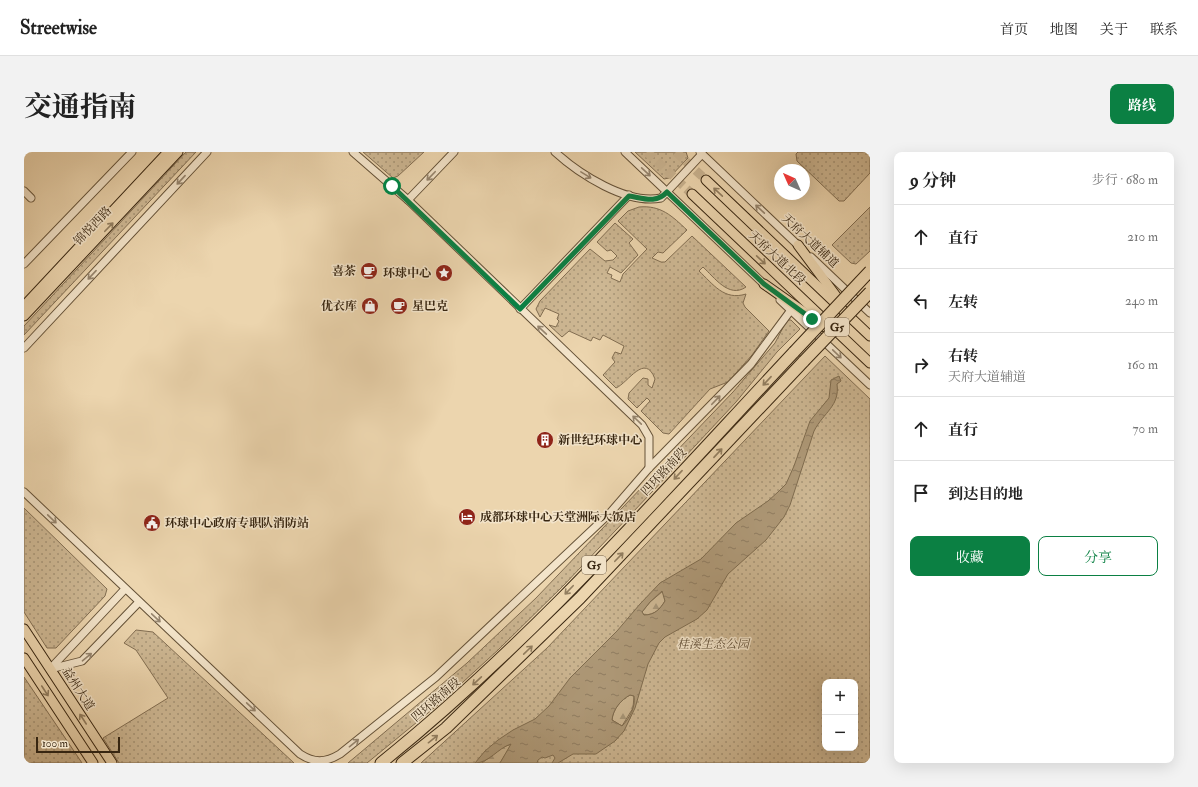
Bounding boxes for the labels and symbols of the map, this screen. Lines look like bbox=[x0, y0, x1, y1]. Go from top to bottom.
north arrow bbox=[774, 164, 810, 200]
one-way arrow bbox=[641, 167, 651, 177]
one-way arrow bbox=[426, 171, 436, 181]
one-way arrow bbox=[580, 171, 591, 179]
one-way arrow bbox=[177, 175, 186, 185]
route start bbox=[383, 177, 401, 195]
one-way arrow bbox=[713, 187, 723, 197]
street label: 锦悦西路 bbox=[71, 204, 115, 248]
one-way arrow bbox=[755, 205, 766, 214]
street label: 天府大道辅道 bbox=[779, 211, 841, 271]
one-way arrow bbox=[104, 222, 114, 232]
street label: 天府大道北段 bbox=[746, 228, 808, 288]
one-way arrow bbox=[756, 255, 766, 265]
cafe icon: 喜茶 bbox=[359, 261, 379, 281]
place icon: 环球中心 bbox=[434, 263, 454, 283]
place label: 喜茶 bbox=[332, 264, 356, 279]
place label: 环球中心 bbox=[383, 266, 431, 281]
one-way arrow bbox=[87, 270, 97, 280]
shop icon: 优衣库 bbox=[360, 296, 380, 316]
cafe icon: 星巴克 bbox=[389, 296, 409, 316]
place label: 优衣库 bbox=[321, 299, 357, 314]
place label: 星巴克 bbox=[412, 299, 448, 314]
route end bbox=[803, 310, 821, 328]
road number: G5 bbox=[825, 318, 849, 336]
one-way arrow bbox=[537, 325, 547, 335]
one-way arrow bbox=[832, 349, 842, 358]
one-way arrow bbox=[763, 376, 772, 386]
one-way arrow bbox=[711, 395, 720, 405]
one-way arrow bbox=[632, 415, 642, 424]
building icon: 新世纪环球中心 bbox=[535, 430, 555, 450]
place label: 新世纪环球中心 bbox=[558, 433, 642, 448]
street label: 四环路南段 bbox=[638, 445, 690, 499]
one-way arrow bbox=[713, 448, 723, 458]
one-way arrow bbox=[674, 470, 683, 481]
hotel icon: 成都环球中心天堂洲际大饭店 bbox=[457, 507, 477, 527]
place label: 成都环球中心天堂洲际大饭店 bbox=[480, 510, 636, 525]
public building icon: 环球中心政府专职队消防站 bbox=[142, 513, 162, 533]
one-way arrow bbox=[47, 514, 57, 524]
place label: 环球中心政府专职队消防站 bbox=[165, 516, 309, 531]
one-way arrow bbox=[614, 552, 624, 562]
road number: G5 bbox=[582, 556, 606, 574]
one-way arrow bbox=[565, 585, 574, 595]
one-way arrow bbox=[151, 614, 161, 623]
park label: 桂溪生态公园 bbox=[677, 637, 751, 652]
one-way arrow bbox=[523, 645, 533, 655]
one-way arrow bbox=[81, 652, 92, 661]
street label: 益州大道 bbox=[59, 665, 97, 713]
street label: 四环路南段 bbox=[408, 675, 464, 725]
one-way arrow bbox=[472, 677, 482, 686]
one-way arrow bbox=[42, 685, 50, 697]
one-way arrow bbox=[246, 703, 256, 712]
one-way arrow bbox=[78, 713, 86, 725]
one-way arrow bbox=[427, 734, 438, 743]
scale bar bbox=[36, 735, 120, 754]
one-way arrow bbox=[349, 738, 359, 747]

